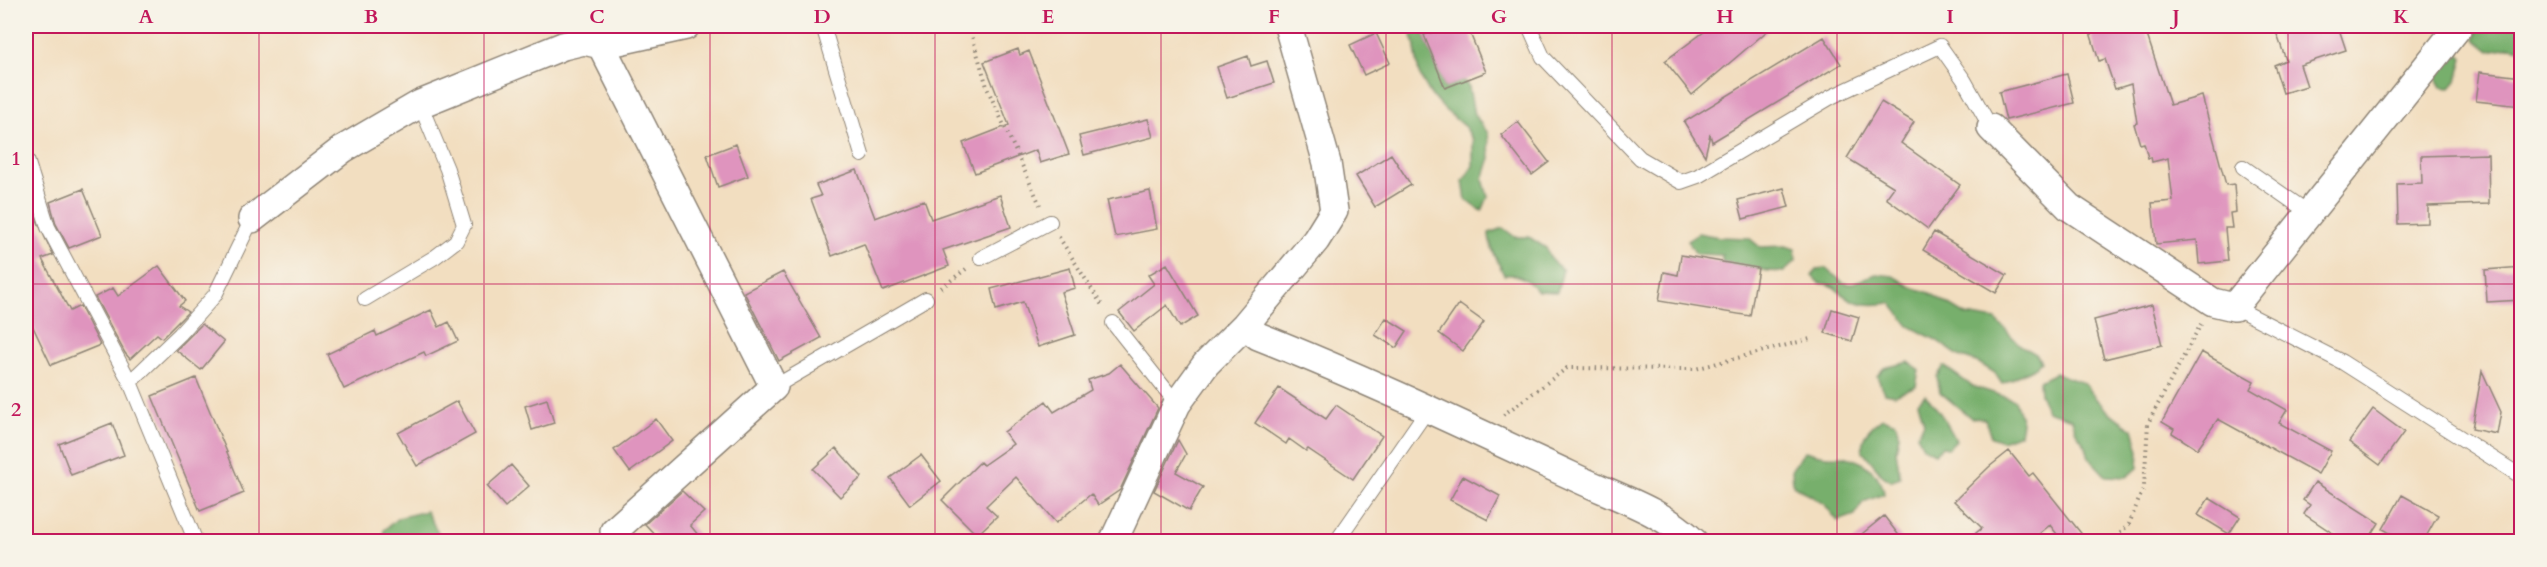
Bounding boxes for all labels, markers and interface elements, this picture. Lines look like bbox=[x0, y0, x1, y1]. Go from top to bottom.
text: A bbox=[138, 3, 154, 30]
text: B bbox=[364, 3, 378, 30]
text: C bbox=[589, 3, 605, 30]
text: D bbox=[813, 3, 831, 30]
text: E bbox=[1042, 3, 1054, 30]
text: F bbox=[1268, 3, 1280, 30]
text: G bbox=[1491, 3, 1507, 30]
text: H bbox=[1716, 3, 1734, 30]
text: I bbox=[1946, 3, 1954, 30]
text: J bbox=[2169, 3, 2180, 30]
text: K bbox=[2393, 3, 2410, 30]
text: 1 bbox=[11, 145, 21, 172]
text: 2 bbox=[11, 396, 21, 423]

